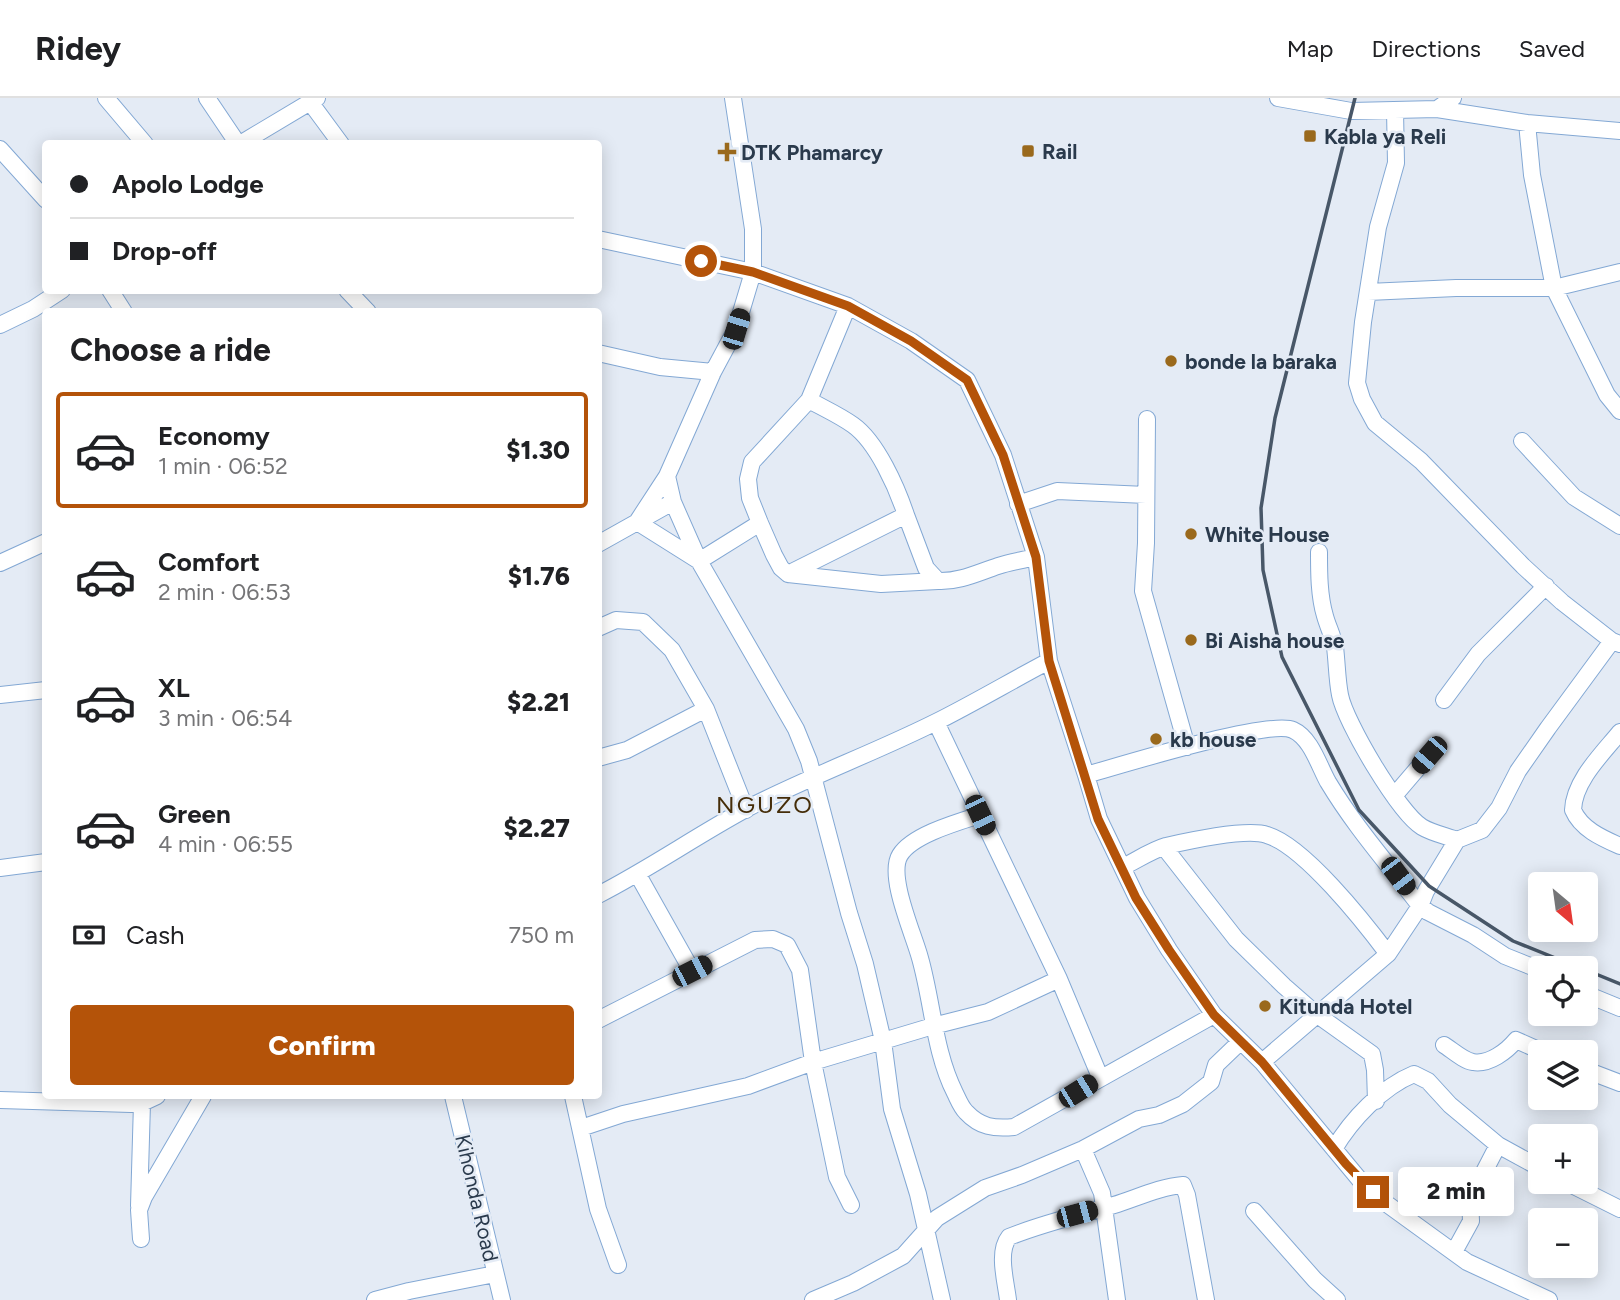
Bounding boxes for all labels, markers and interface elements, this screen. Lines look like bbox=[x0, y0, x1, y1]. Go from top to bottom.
text: Ridey bbox=[35, 29, 121, 68]
text: Map bbox=[1287, 34, 1333, 63]
text: Directions bbox=[1371, 34, 1481, 63]
text: Saved bbox=[1519, 34, 1585, 63]
place label: Kabla ya Reli bbox=[1324, 124, 1446, 149]
marker: Kabla ya Reli bbox=[1302, 128, 1318, 144]
place label: Rail bbox=[1042, 139, 1077, 164]
place label: DTK Phamarcy bbox=[741, 140, 884, 165]
marker: Rail bbox=[1020, 143, 1036, 159]
marker: DTK Phamarcy bbox=[719, 144, 735, 160]
text: Apolo Lodge bbox=[112, 168, 264, 200]
text: Drop-off bbox=[112, 235, 217, 267]
route start bbox=[685, 245, 717, 277]
car bbox=[720, 306, 753, 352]
text: Choose a ride bbox=[70, 331, 271, 369]
place label: bonde la baraka bbox=[1185, 349, 1337, 374]
marker: bonde la baraka bbox=[1163, 353, 1179, 369]
icon: car bbox=[74, 419, 137, 482]
text: Economy bbox=[158, 420, 270, 452]
text: $1.30 bbox=[506, 434, 570, 466]
text: 1 min · 06:52 bbox=[158, 452, 288, 480]
place label: White House bbox=[1205, 522, 1330, 547]
marker: White House bbox=[1183, 526, 1199, 542]
icon: car bbox=[74, 545, 137, 608]
text: Comfort bbox=[158, 546, 260, 578]
text: $1.76 bbox=[508, 560, 570, 592]
text: 2 min · 06:53 bbox=[158, 578, 291, 606]
place label: Bi Aisha house bbox=[1205, 628, 1345, 653]
marker: Bi Aisha house bbox=[1183, 632, 1199, 648]
icon: car bbox=[74, 671, 137, 734]
text: XL bbox=[158, 672, 190, 704]
text: $2.21 bbox=[507, 686, 570, 718]
text: 3 min · 06:54 bbox=[158, 704, 292, 732]
place label: kb house bbox=[1170, 727, 1257, 752]
marker: kb house bbox=[1148, 731, 1164, 747]
car bbox=[1408, 732, 1451, 778]
district label: NGUZO bbox=[716, 790, 814, 819]
car bbox=[962, 792, 999, 838]
icon: car bbox=[74, 797, 137, 860]
text: Green bbox=[158, 798, 231, 830]
text: $2.27 bbox=[504, 812, 570, 844]
text: 4 min · 06:55 bbox=[158, 830, 293, 858]
car bbox=[1377, 853, 1420, 899]
north arrow bbox=[1528, 872, 1598, 942]
map controls bbox=[1528, 872, 1598, 1278]
icon: cash bbox=[70, 916, 108, 954]
text: Cash bbox=[126, 919, 185, 951]
text: 750 m bbox=[508, 921, 574, 949]
car bbox=[669, 952, 716, 990]
button: locate bbox=[1528, 956, 1598, 1026]
place label: Kitunda Hotel bbox=[1279, 994, 1412, 1019]
marker: Kitunda Hotel bbox=[1257, 998, 1273, 1014]
button: Confirm bbox=[70, 1005, 574, 1085]
button: layers bbox=[1528, 1040, 1598, 1110]
car bbox=[1055, 1071, 1102, 1111]
button: + bbox=[1528, 1124, 1598, 1194]
street label: Kihonda Road bbox=[450, 1132, 504, 1264]
callout: 2 min bbox=[1398, 1168, 1513, 1216]
route end bbox=[1357, 1176, 1389, 1208]
text: 2 min bbox=[1427, 1177, 1485, 1205]
car bbox=[1054, 1198, 1101, 1230]
button: − bbox=[1528, 1208, 1598, 1278]

